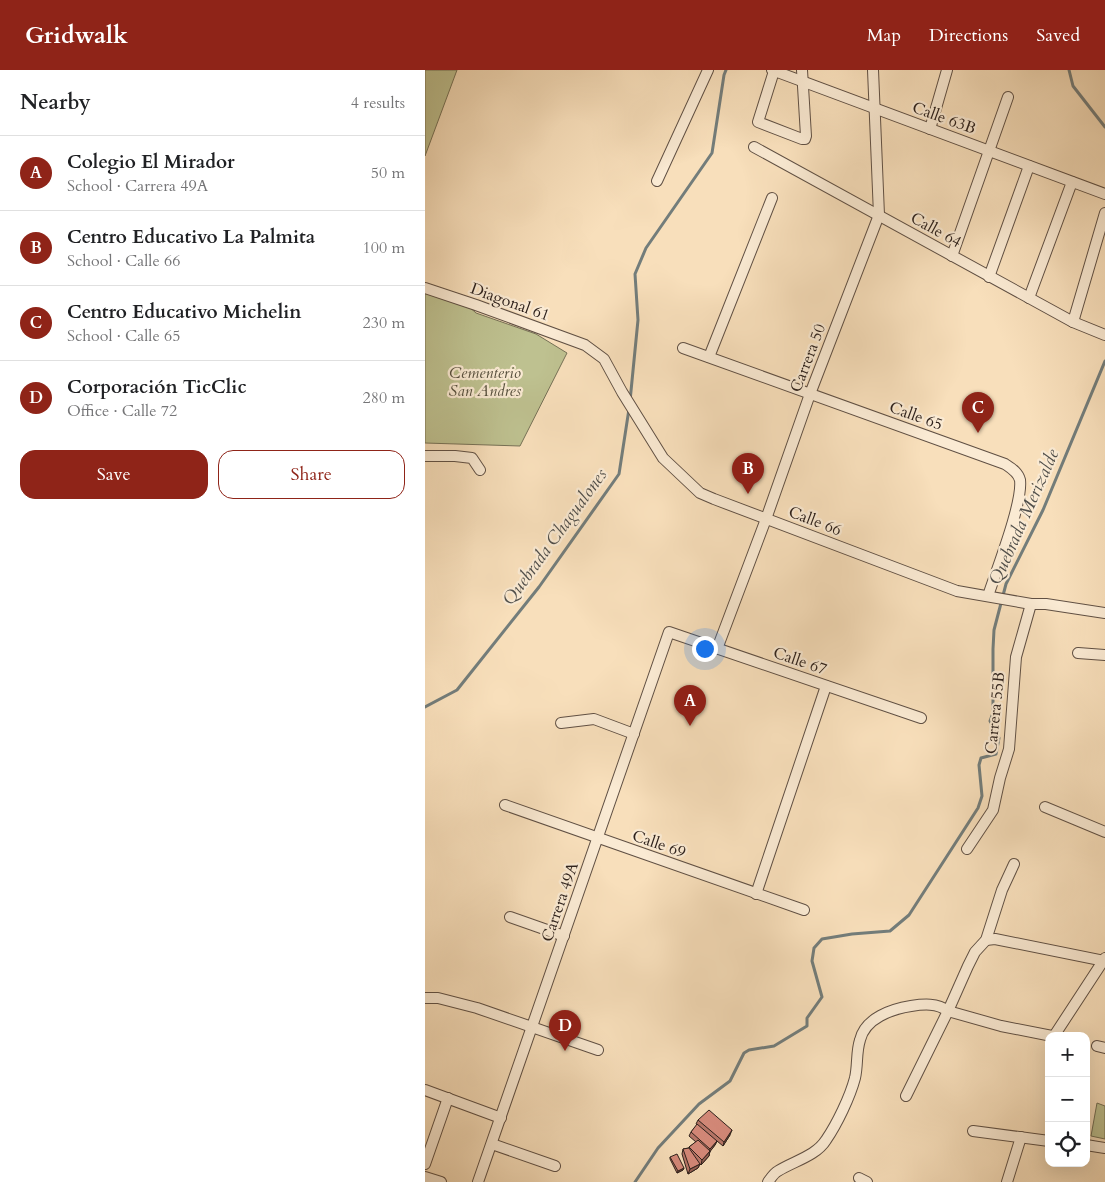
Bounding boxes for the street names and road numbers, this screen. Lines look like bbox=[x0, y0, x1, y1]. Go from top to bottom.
street label: Calle 63B bbox=[909, 96, 979, 140]
street label: Calle 64 bbox=[907, 207, 965, 253]
street label: Diagonal 61 bbox=[467, 278, 553, 326]
street label: Carrera 50 bbox=[785, 321, 831, 395]
street label: Calle 65 bbox=[886, 396, 946, 436]
street label: Calle 66 bbox=[785, 501, 845, 541]
street label: Calle 67 bbox=[770, 642, 830, 680]
street label: Carrera 55B bbox=[980, 671, 1010, 755]
street label: Calle 69 bbox=[629, 825, 689, 863]
street label: Carrera 49A bbox=[536, 859, 584, 945]

